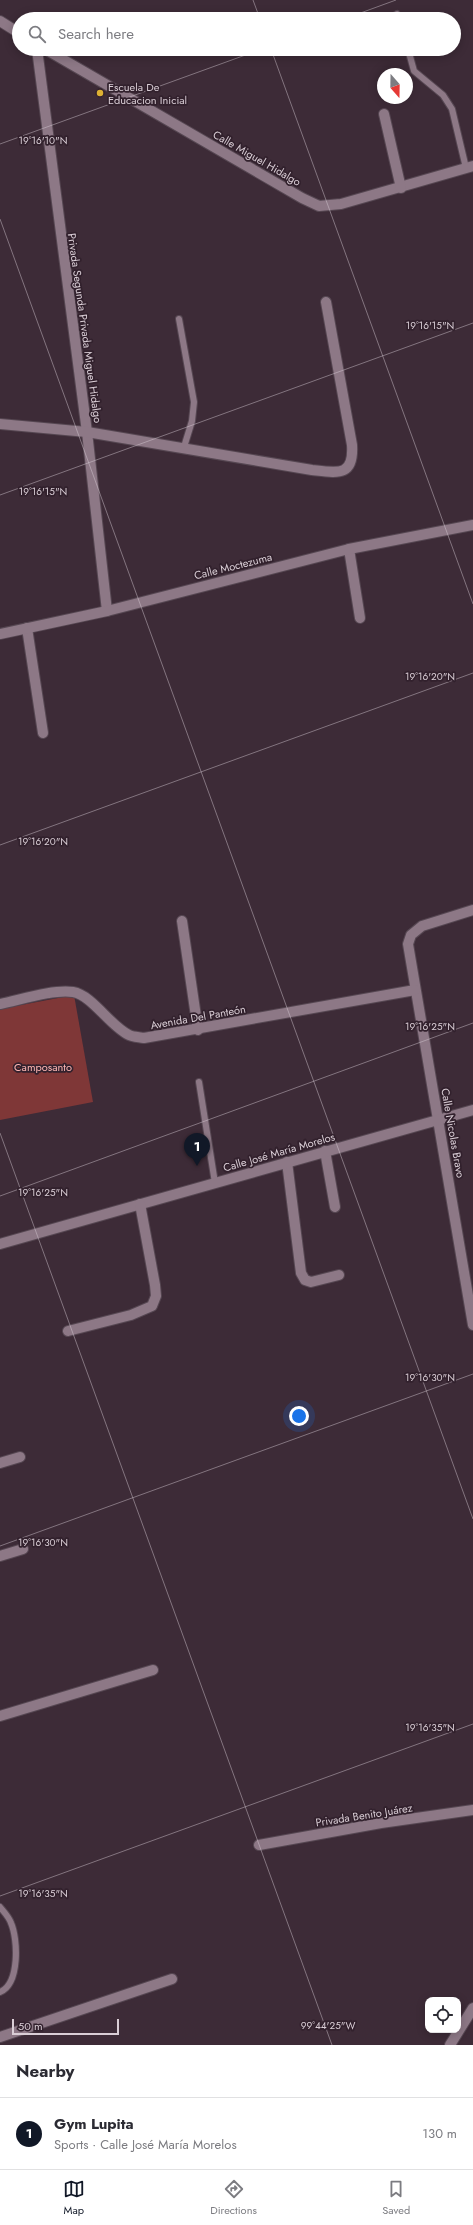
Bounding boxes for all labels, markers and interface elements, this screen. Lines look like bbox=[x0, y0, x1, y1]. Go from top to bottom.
search box bbox=[12, 12, 461, 56]
icon: search bbox=[26, 23, 48, 45]
text: Search here bbox=[58, 23, 134, 45]
north arrow bbox=[377, 68, 413, 104]
place label: Escuela De Educacion Inicial bbox=[108, 79, 187, 108]
marker: Escuela De Educacion Inicial bbox=[95, 88, 105, 98]
street label: Calle Miguel Hidalgo bbox=[210, 126, 304, 190]
text: 19°16'10"N bbox=[18, 133, 68, 148]
street label: Privada Segunda Privada Miguel Hidalgo bbox=[64, 232, 106, 424]
text: 19°16'15"N bbox=[406, 318, 454, 333]
text: 19°16'15"N bbox=[19, 484, 67, 499]
street label: Calle Moctezuma bbox=[192, 549, 274, 583]
text: 19°16'20"N bbox=[405, 669, 455, 684]
text: 19°16'20"N bbox=[18, 834, 68, 849]
street label: Avenida Del Panteón bbox=[149, 1001, 247, 1033]
text: 19°16'25"N bbox=[405, 1019, 455, 1034]
park label: Camposanto bbox=[14, 1059, 72, 1075]
street label: Calle Nicolas Bravo bbox=[437, 1087, 469, 1179]
street label: Calle José María Morelos bbox=[221, 1128, 337, 1176]
pin: 1 bbox=[184, 1133, 210, 1166]
text: 19°16'25"N bbox=[18, 1185, 68, 1200]
text: 19°16'30"N bbox=[405, 1370, 455, 1385]
your location bbox=[289, 1406, 309, 1426]
text: 19°16'30"N bbox=[18, 1535, 68, 1550]
text: 19°16'35"N bbox=[405, 1720, 455, 1735]
street label: Privada Benito Juárez bbox=[314, 1799, 414, 1831]
text: 19°16'35"N bbox=[18, 1886, 68, 1901]
map controls bbox=[425, 1997, 461, 2033]
button: locate bbox=[425, 1997, 461, 2033]
scale bar bbox=[12, 2017, 119, 2036]
text: 50 m bbox=[18, 2018, 43, 2034]
text: 99°44'25"W bbox=[301, 2018, 355, 2033]
text: Nearby bbox=[16, 2059, 74, 2083]
text: Gym Lupita bbox=[54, 2113, 134, 2135]
text: 1 bbox=[26, 2124, 32, 2143]
text: 130 m bbox=[422, 2124, 457, 2143]
text: Sports · Calle José María Morelos bbox=[54, 2135, 237, 2154]
tab: Map bbox=[63, 2178, 85, 2218]
tab: Directions bbox=[210, 2178, 257, 2218]
tab: Saved bbox=[382, 2178, 410, 2218]

